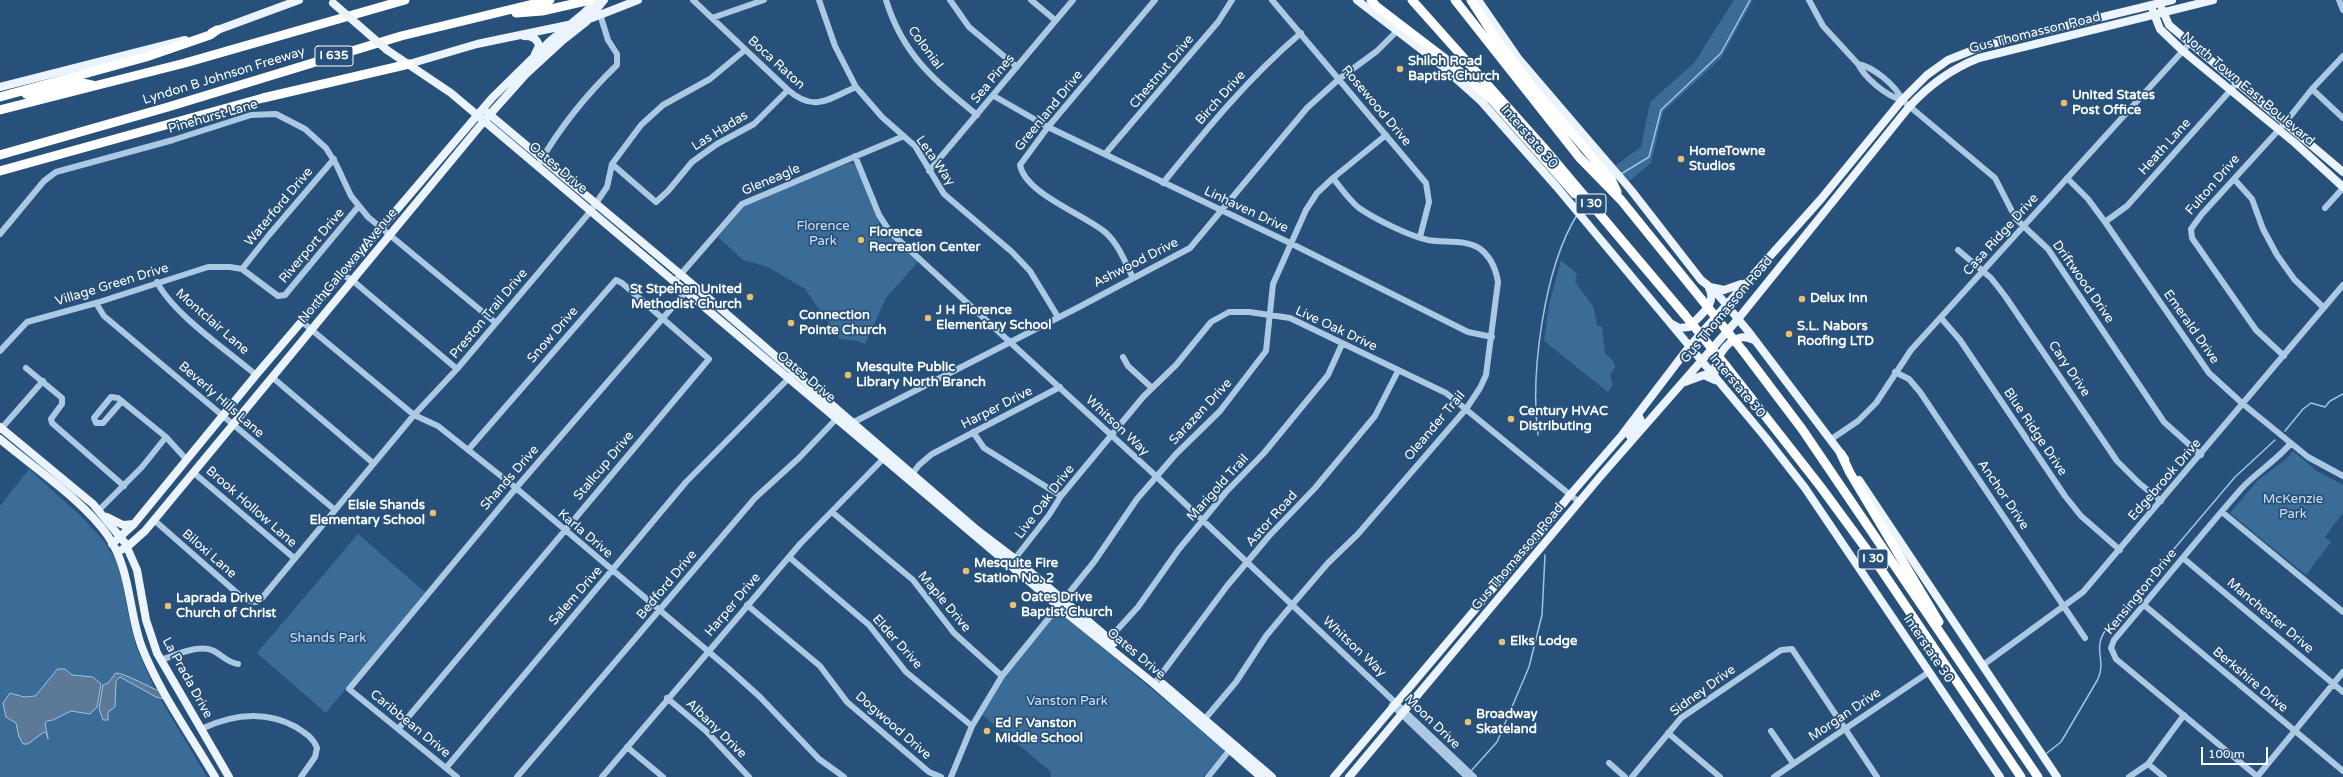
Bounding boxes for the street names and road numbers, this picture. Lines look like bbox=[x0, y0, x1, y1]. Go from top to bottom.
street label: Gus Thomasson Road bbox=[1968, 9, 2102, 57]
street label: Colonial bbox=[904, 23, 946, 73]
street label: North Town East Boulevard bbox=[2179, 29, 2317, 149]
street label: Chestnut Drive bbox=[1127, 32, 1197, 112]
street label: Boca Raton bbox=[744, 33, 808, 93]
street label: Lyndon B Johnson Freeway bbox=[141, 44, 307, 108]
road number: I 635 bbox=[315, 46, 353, 66]
street label: Sea Pines bbox=[968, 51, 1018, 107]
street label: Rosewood Drive bbox=[1338, 63, 1414, 149]
street label: Greenland Drive bbox=[1012, 67, 1086, 155]
street label: Birch Drive bbox=[1193, 68, 1249, 128]
street label: Pinehurst Lane bbox=[166, 97, 260, 137]
street label: Interstate 30 bbox=[1497, 102, 1561, 172]
street label: Las Hadas bbox=[689, 108, 751, 154]
street label: Heath Lane bbox=[2136, 116, 2194, 178]
street label: Leta Way bbox=[912, 133, 958, 189]
street label: Oates Drive bbox=[526, 139, 590, 197]
street label: Fulton Drive bbox=[2183, 152, 2243, 218]
street label: Gleneagle bbox=[740, 161, 802, 199]
street label: Waterford Drive bbox=[242, 165, 316, 249]
street label: Linhaven Drive bbox=[1201, 184, 1291, 236]
street label: Casa Ridge Drive bbox=[1960, 191, 2042, 279]
road number: I 30 bbox=[1576, 194, 1606, 214]
street label: Riverport Drive bbox=[276, 205, 348, 287]
street label: North Galloway Avenue bbox=[295, 205, 401, 327]
street label: Ashwood Drive bbox=[1091, 235, 1181, 291]
street label: Driftwood Drive bbox=[2049, 238, 2117, 326]
street label: Gus Thomasson Road bbox=[1678, 253, 1776, 367]
street label: Village Green Drive bbox=[54, 260, 170, 310]
street label: Preston Trail Drive bbox=[447, 266, 531, 362]
street label: Montclair Lane bbox=[172, 286, 252, 358]
street label: Emerald Drive bbox=[2160, 287, 2222, 367]
street label: Live Oak Drive bbox=[1293, 303, 1379, 355]
street label: Snow Drive bbox=[524, 304, 582, 366]
street label: Cary Drive bbox=[2045, 338, 2093, 400]
street label: Oates Drive bbox=[774, 348, 838, 406]
street label: Interstate 30 bbox=[1706, 351, 1768, 421]
street label: Beverly Hills Lane bbox=[175, 359, 267, 441]
street label: Sarazen Drive bbox=[1166, 376, 1236, 448]
street label: Harper Drive bbox=[959, 383, 1035, 433]
street label: Blue Ridge Drive bbox=[2000, 385, 2070, 479]
street label: Oleander Trail bbox=[1401, 388, 1469, 464]
street label: Whitson Way bbox=[1082, 393, 1152, 459]
street label: Stallcup Drive bbox=[571, 428, 637, 504]
street label: Edgebrook Drive bbox=[2125, 436, 2205, 524]
street label: Shands Drive bbox=[478, 442, 542, 514]
street label: Marigold Trail bbox=[1184, 451, 1252, 525]
street label: Anchor Drive bbox=[1974, 457, 2032, 533]
street label: Live Oak Drive bbox=[1012, 462, 1078, 542]
street label: Brook Hollow Lane bbox=[202, 463, 300, 551]
street label: Astor Road bbox=[1243, 488, 1301, 550]
street label: Gus Thomasson Road bbox=[1469, 500, 1567, 614]
street label: Karla Drive bbox=[554, 507, 616, 561]
street label: Biloxi Lane bbox=[179, 526, 239, 582]
street label: Kensington Drive bbox=[2102, 546, 2180, 638]
street label: Bedford Drive bbox=[634, 547, 700, 623]
road number: I 30 bbox=[1858, 549, 1888, 569]
street label: Salem Drive bbox=[546, 563, 606, 629]
street label: Maple Drive bbox=[914, 569, 974, 635]
street label: Harper Drive bbox=[702, 570, 764, 640]
street label: Manchester Drive bbox=[2223, 575, 2317, 657]
street label: Elder Drive bbox=[869, 612, 925, 672]
street label: Interstate 30 bbox=[1900, 612, 1956, 686]
street label: Whitson Way bbox=[1319, 614, 1389, 680]
street label: Oates Drive bbox=[1104, 625, 1168, 683]
street label: La Prada Drive bbox=[158, 635, 216, 721]
street label: Berkshire Drive bbox=[2209, 644, 2291, 716]
street label: Sidney Drive bbox=[1667, 662, 1739, 720]
street label: Morgan Drive bbox=[1806, 685, 1884, 745]
street label: Caribbean Drive bbox=[367, 687, 453, 761]
street label: Dogwood Drive bbox=[852, 689, 934, 763]
street label: Moon Drive bbox=[1401, 692, 1463, 752]
street label: Albany Drive bbox=[682, 696, 750, 762]

